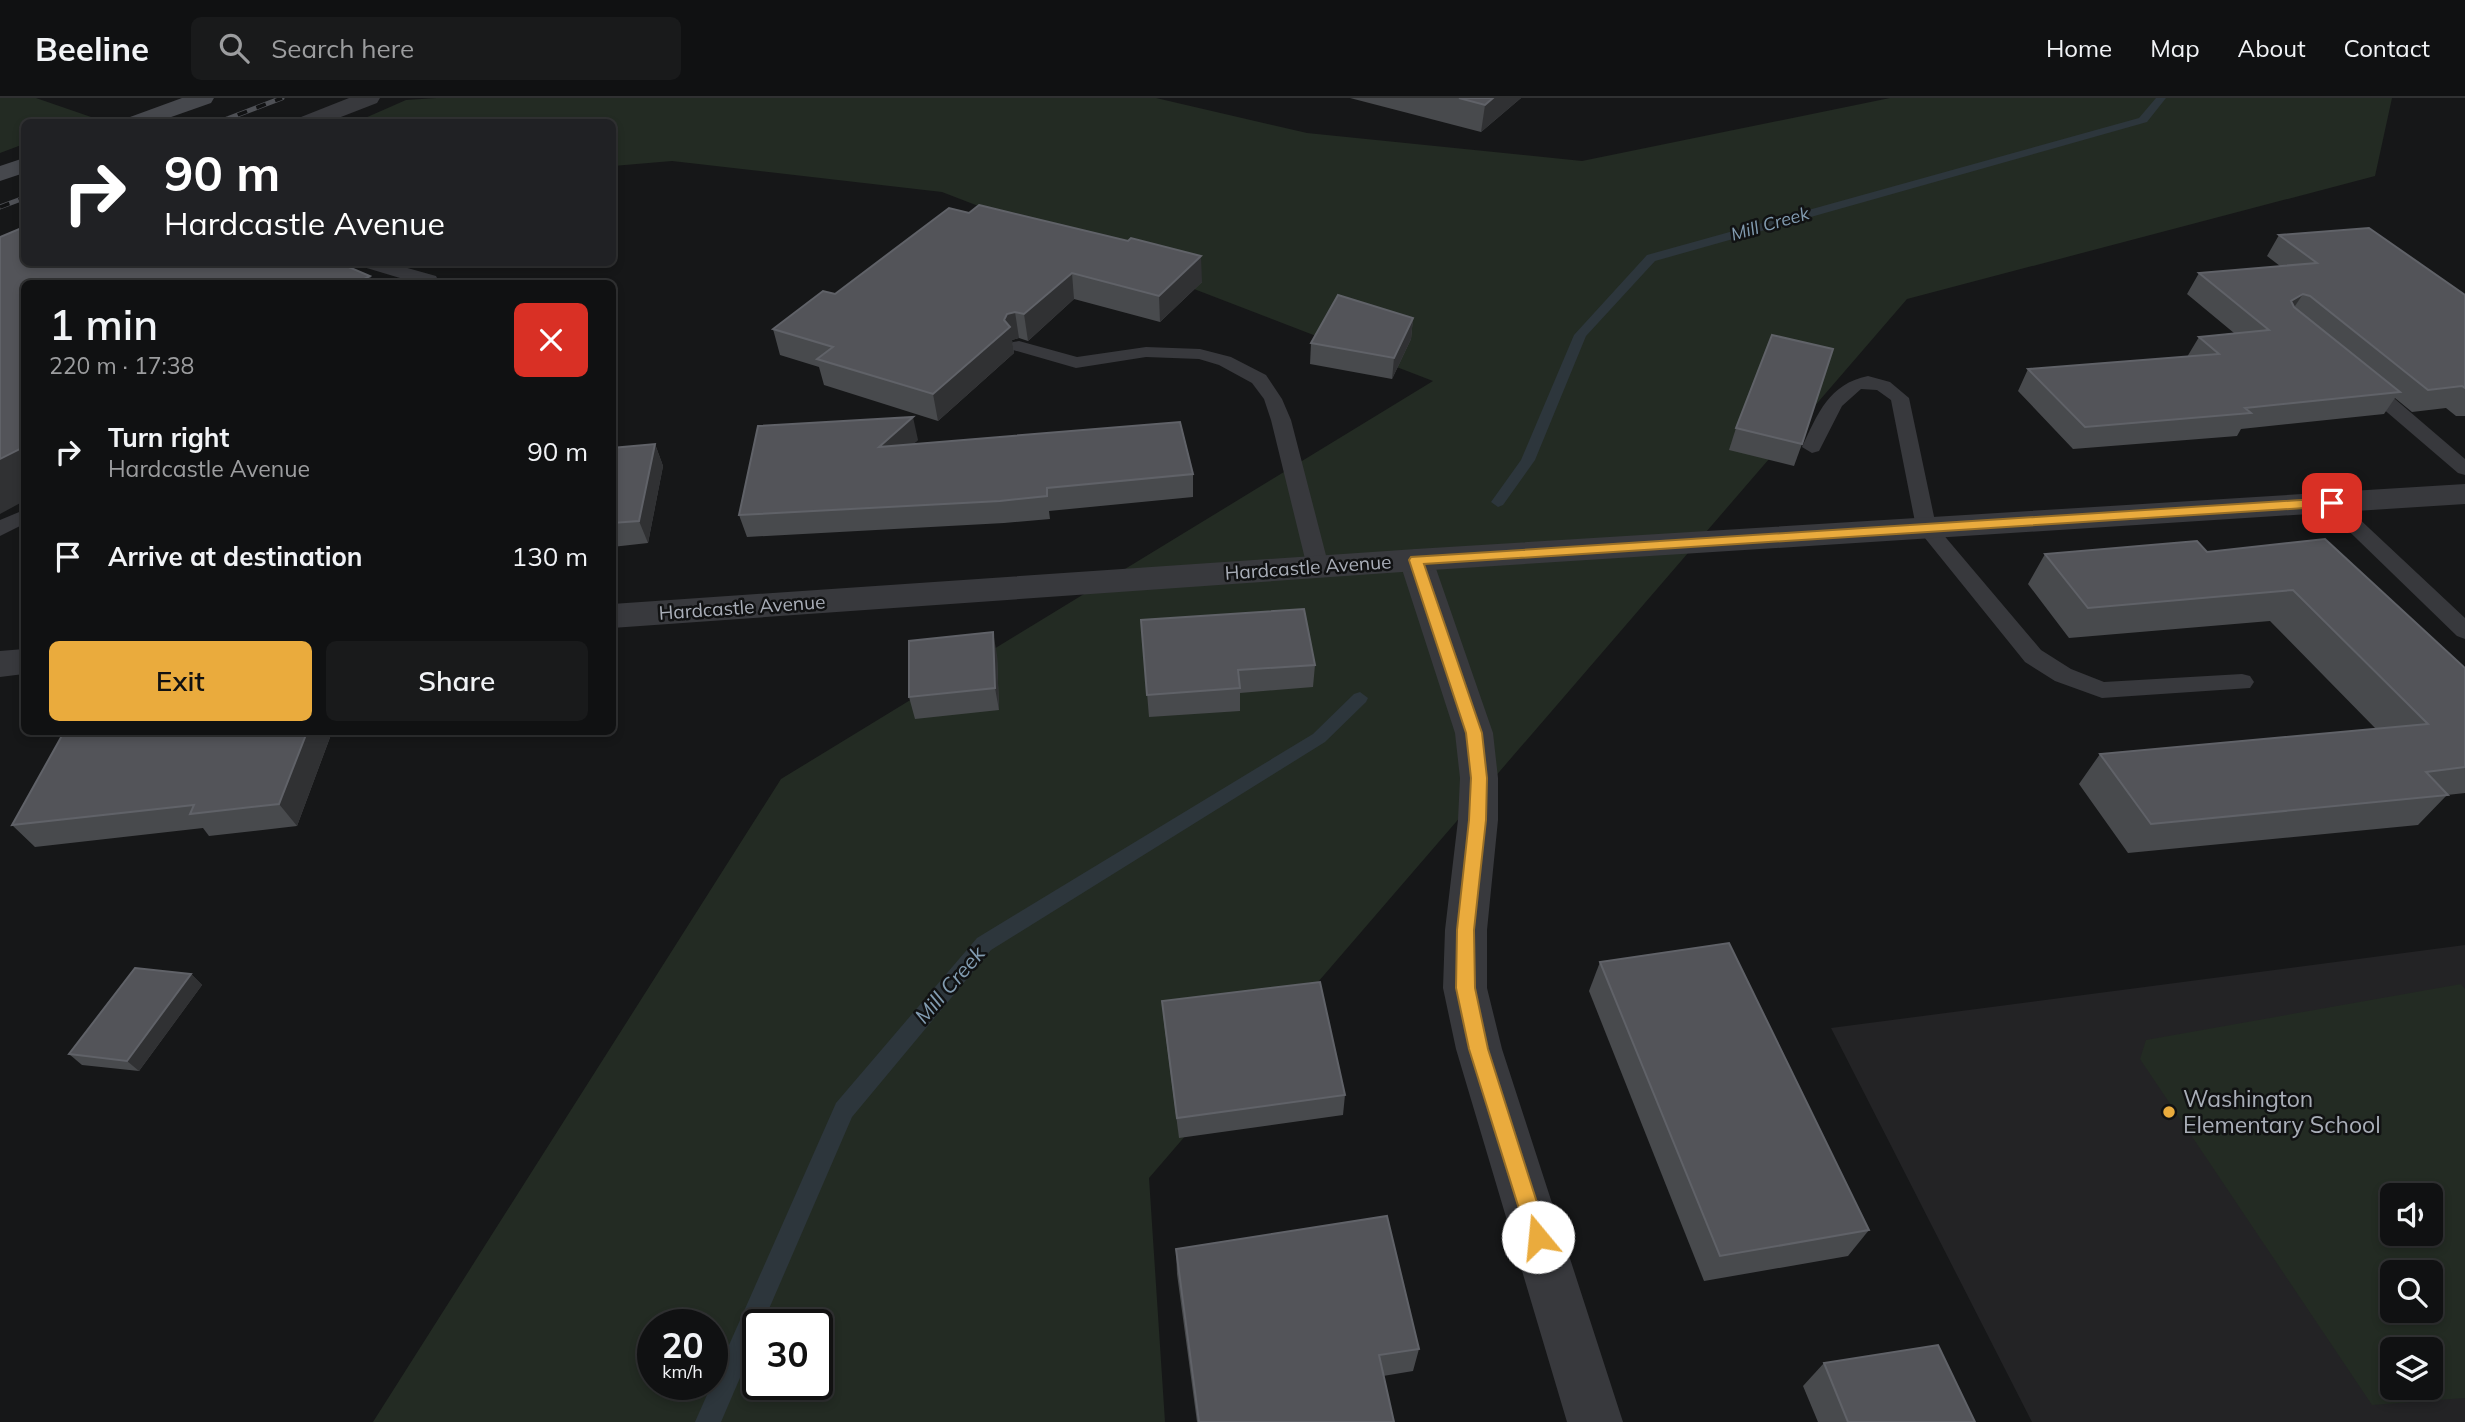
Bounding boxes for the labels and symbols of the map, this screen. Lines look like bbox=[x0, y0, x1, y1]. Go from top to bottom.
water label: Mill Creek bbox=[1728, 201, 1812, 246]
pin bbox=[2302, 473, 2362, 533]
street label: Hardcastle Avenue bbox=[1224, 549, 1392, 585]
street label: Hardcastle Avenue bbox=[658, 589, 826, 625]
water label: Mill Creek bbox=[909, 939, 991, 1028]
place label: Washington Elementary School bbox=[2183, 1084, 2381, 1139]
marker: Washington Elementary School bbox=[2161, 1104, 2177, 1120]
position arrow bbox=[1501, 1200, 1575, 1274]
speed limit sign: 30 bbox=[742, 1309, 833, 1400]

